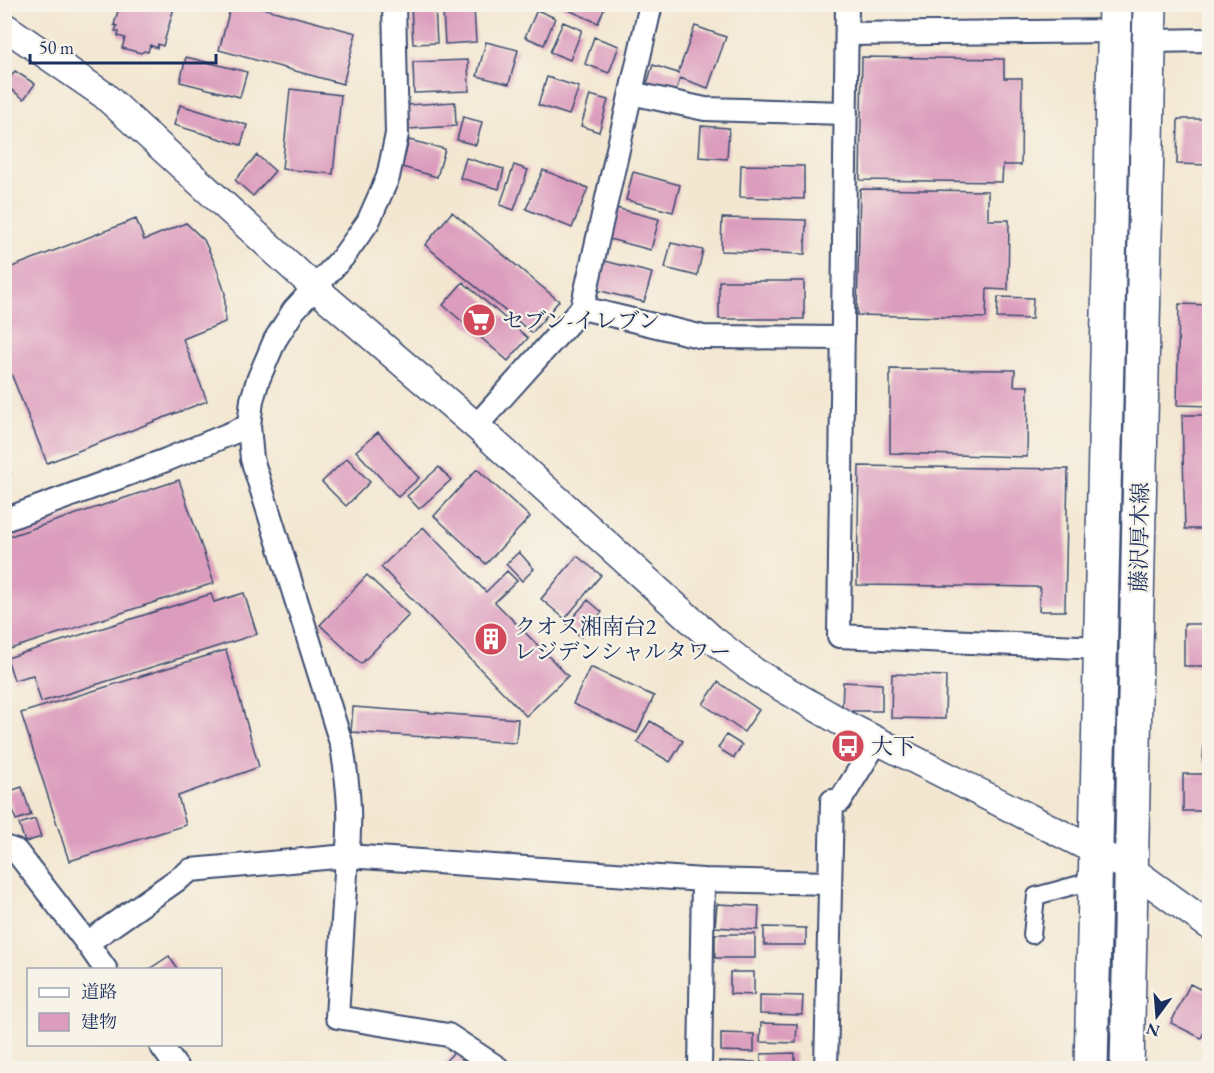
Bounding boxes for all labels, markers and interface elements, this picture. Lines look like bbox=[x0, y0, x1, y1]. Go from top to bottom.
scale bar bbox=[30, 27, 216, 65]
text: 50 m bbox=[39, 36, 74, 59]
supermarket icon: セブン-イレブン bbox=[461, 302, 497, 338]
place label: セブン-イレブン bbox=[502, 306, 660, 335]
street label: 藤沢厚木線 bbox=[1124, 482, 1155, 592]
place label: クオス湘南台2 レジデンシャルタワー bbox=[514, 612, 731, 666]
building icon: クオス湘南台2 レジデンシャルタワー bbox=[473, 621, 509, 657]
bus stop icon: 大下 bbox=[830, 728, 866, 764]
place label: 大下 bbox=[871, 732, 915, 761]
legend bbox=[27, 968, 222, 1046]
text: 道路 bbox=[81, 980, 117, 1003]
north arrow bbox=[1127, 986, 1187, 1046]
text: 建物 bbox=[81, 1010, 117, 1033]
text: N bbox=[1144, 1018, 1162, 1042]

